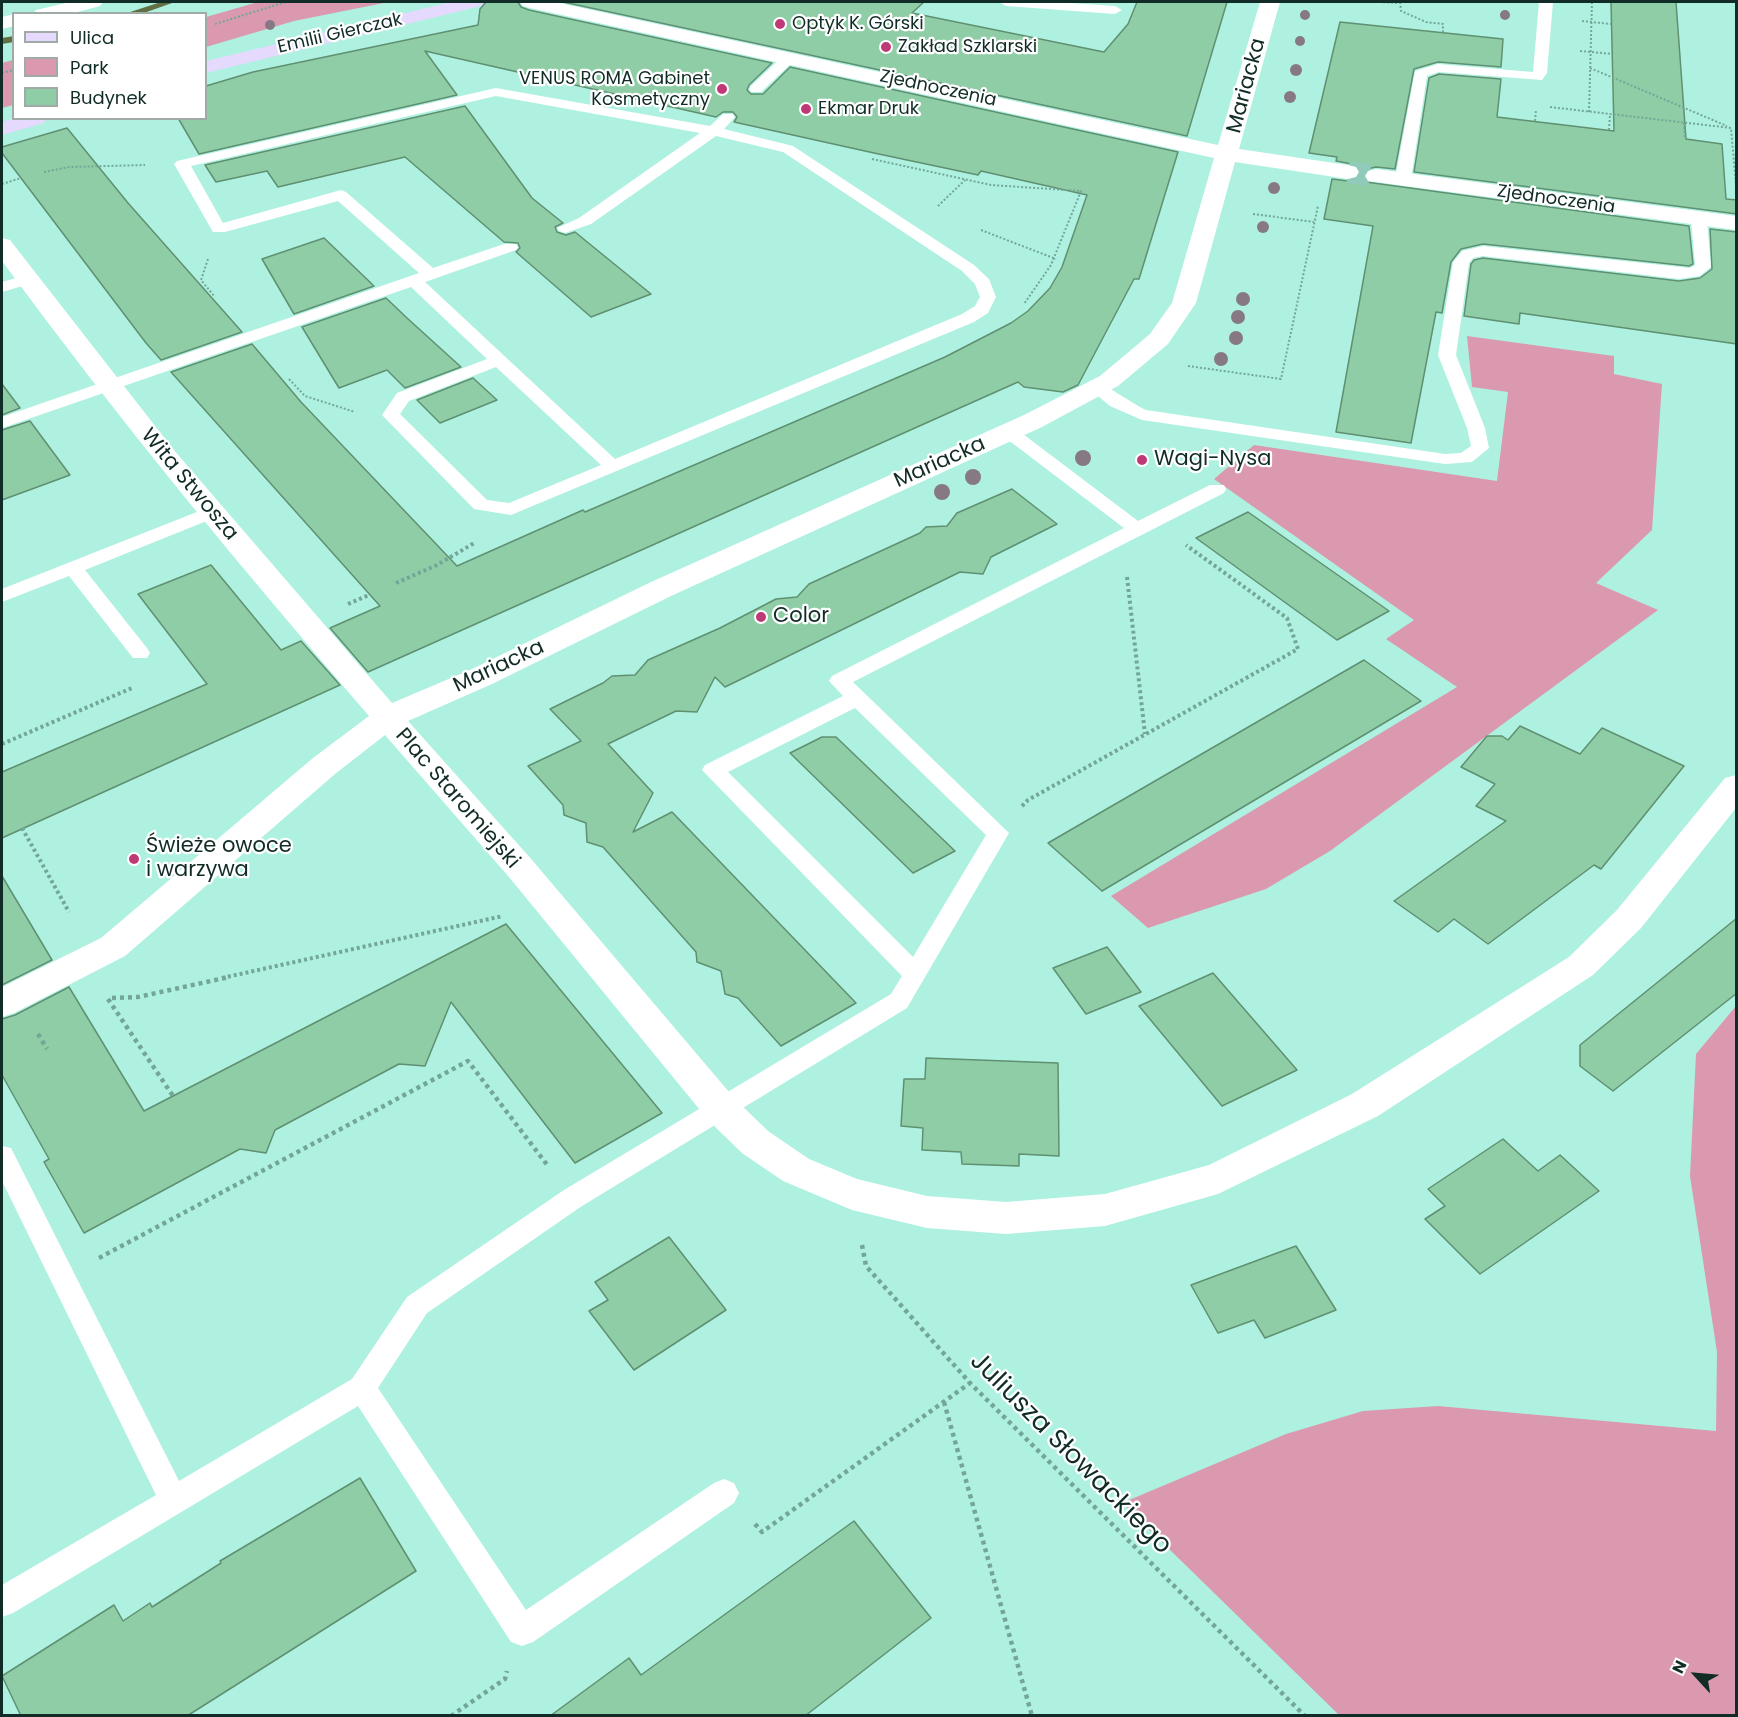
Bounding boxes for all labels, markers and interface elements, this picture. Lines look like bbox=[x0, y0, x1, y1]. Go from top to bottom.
street label: Emilii Gierczak bbox=[276, 9, 404, 59]
legend bbox=[12, 12, 207, 120]
place label: Optyk K. Górski bbox=[792, 13, 924, 35]
marker: Optyk K. Górski bbox=[773, 17, 787, 31]
text: Ulica bbox=[70, 25, 114, 50]
place label: Zakład Szklarski bbox=[898, 36, 1037, 58]
street label: Mariacka bbox=[1222, 36, 1272, 136]
marker: Zakład Szklarski bbox=[879, 40, 893, 54]
text: Park bbox=[70, 55, 109, 80]
street label: Zjednoczenia bbox=[878, 66, 998, 112]
place label: VENUS ROMA Gabinet Kosmetyczny bbox=[519, 68, 710, 110]
marker: VENUS ROMA Gabinet Kosmetyczny bbox=[715, 82, 729, 96]
text: Budynek bbox=[70, 85, 147, 110]
place label: Ekmar Druk bbox=[818, 98, 919, 120]
marker: Ekmar Druk bbox=[799, 102, 813, 116]
street label: Zjednoczenia bbox=[1496, 181, 1616, 219]
street label: Wita Stwosza bbox=[135, 424, 243, 546]
street label: Mariacka bbox=[890, 432, 990, 494]
place label: Wagi-Nysa bbox=[1154, 447, 1271, 473]
marker: Wagi-Nysa bbox=[1135, 453, 1149, 467]
place label: Color bbox=[773, 604, 829, 630]
marker: Color bbox=[754, 610, 768, 624]
street label: Mariacka bbox=[450, 635, 548, 699]
street label: Plac Staromiejski bbox=[389, 724, 525, 874]
place label: Świeże owoce i warzywa bbox=[146, 834, 292, 884]
marker: Świeże owoce i warzywa bbox=[127, 852, 141, 866]
street label: Juliusza Słowackiego bbox=[962, 1346, 1178, 1562]
north arrow bbox=[1666, 1645, 1726, 1705]
text: N bbox=[1666, 1656, 1692, 1677]

